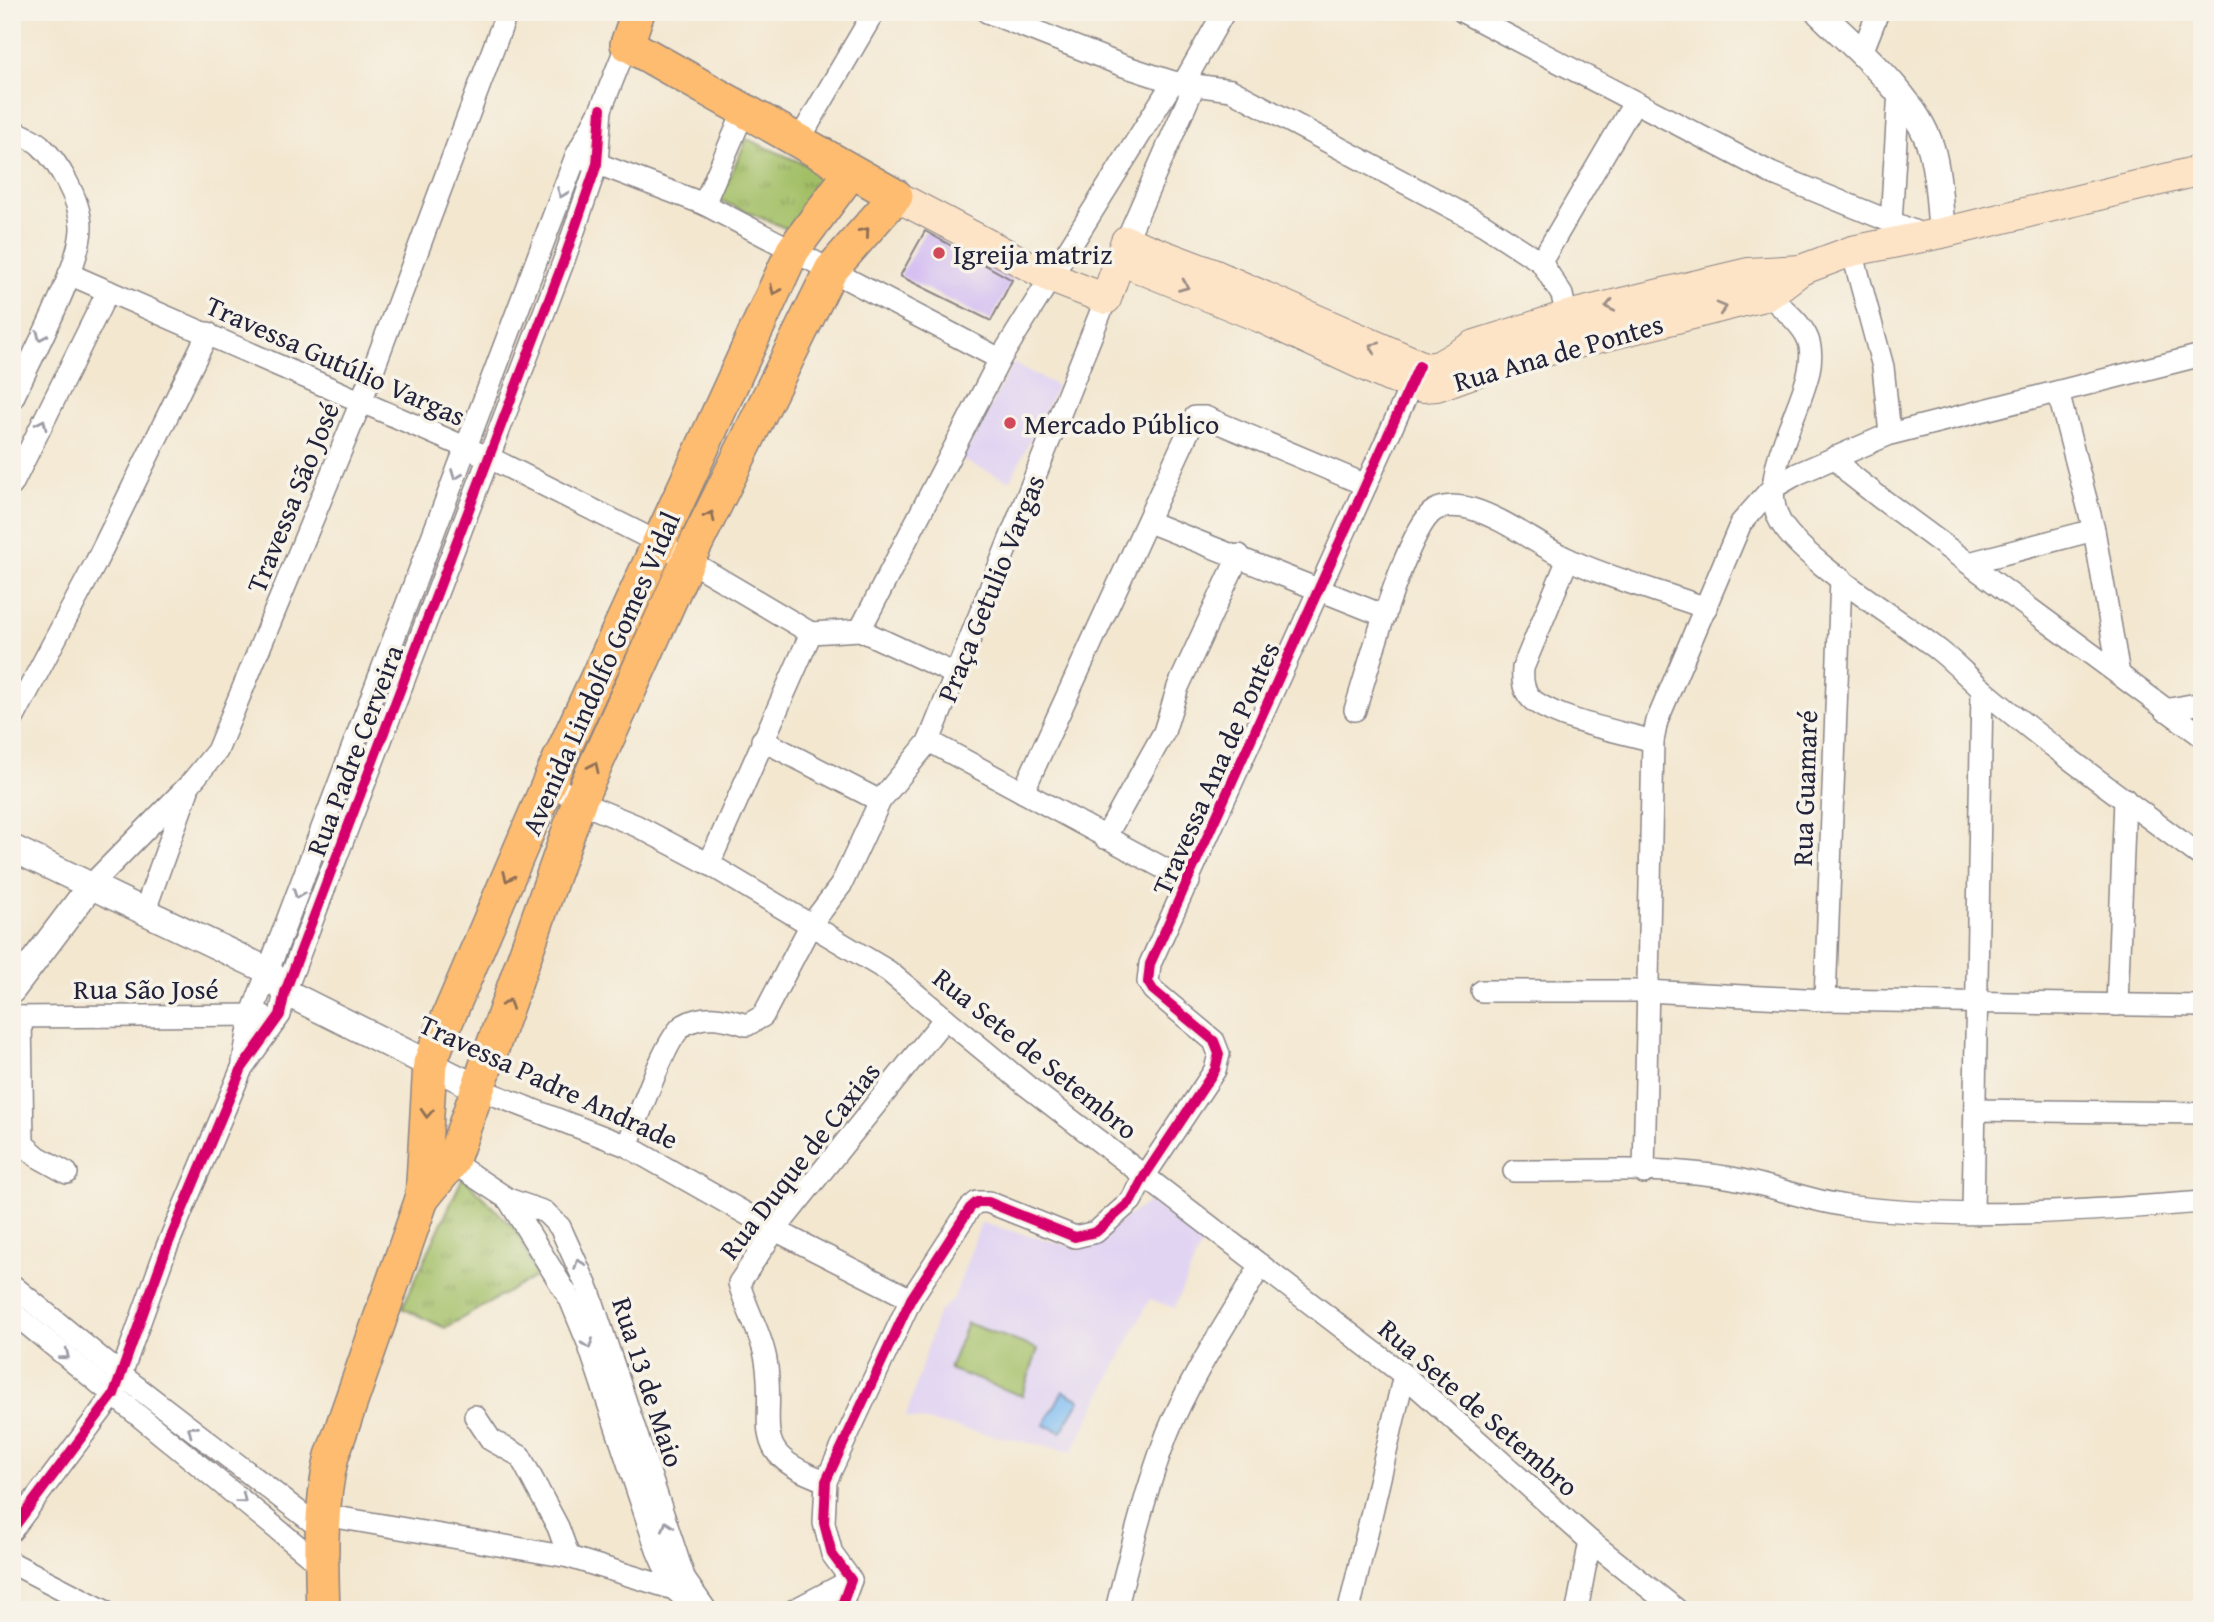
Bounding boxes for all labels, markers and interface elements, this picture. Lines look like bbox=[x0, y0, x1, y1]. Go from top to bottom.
one-way arrow bbox=[556, 187, 570, 199]
one-way arrow bbox=[857, 227, 869, 240]
place label: Igreija matriz bbox=[953, 233, 1112, 274]
marker: Igreija matriz bbox=[931, 245, 947, 261]
one-way arrow bbox=[1176, 278, 1189, 292]
one-way arrow bbox=[769, 283, 783, 296]
street label: Travessa Gutúlio Vargas bbox=[200, 284, 472, 436]
one-way arrow bbox=[1604, 298, 1616, 312]
street label: Rua Ana de Pontes bbox=[1448, 302, 1668, 402]
one-way arrow bbox=[1716, 302, 1728, 316]
one-way arrow bbox=[35, 329, 49, 341]
one-way arrow bbox=[1369, 341, 1381, 355]
street label: Travessa São José bbox=[235, 395, 349, 599]
place label: Mercado Público bbox=[1024, 403, 1219, 444]
marker: Mercado Público bbox=[1002, 415, 1018, 431]
one-way arrow bbox=[34, 419, 48, 431]
one-way arrow bbox=[451, 468, 465, 480]
street label: Praça Getulio Vargas bbox=[926, 468, 1054, 708]
street label: Avenida Lindolfo Gomes Vidal bbox=[510, 505, 690, 841]
one-way arrow bbox=[702, 511, 716, 523]
street label: Travessa Ana de Pontes bbox=[1141, 635, 1289, 901]
street label: Rua Padre Cerveira bbox=[295, 638, 413, 861]
street label: Rua Guamaré bbox=[1781, 709, 1827, 867]
one-way arrow bbox=[586, 762, 600, 775]
one-way arrow bbox=[502, 870, 516, 882]
one-way arrow bbox=[292, 887, 306, 900]
street label: Rua Sete de Setembro bbox=[925, 957, 1147, 1149]
street label: Rua São José bbox=[73, 968, 219, 1009]
one-way arrow bbox=[500, 999, 514, 1011]
street label: Travessa Padre Andrade bbox=[413, 1003, 685, 1159]
street label: Rua Duque de Caxias bbox=[709, 1052, 889, 1268]
one-way arrow bbox=[420, 1108, 435, 1119]
one-way arrow bbox=[573, 1259, 587, 1271]
street label: Rua 13 de Maio bbox=[602, 1292, 696, 1472]
street label: Rua Sete de Setembro bbox=[1370, 1308, 1588, 1506]
one-way arrow bbox=[580, 1338, 594, 1350]
one-way arrow bbox=[58, 1347, 70, 1360]
one-way arrow bbox=[188, 1426, 200, 1439]
one-way arrow bbox=[233, 1491, 246, 1503]
one-way arrow bbox=[661, 1521, 675, 1533]

